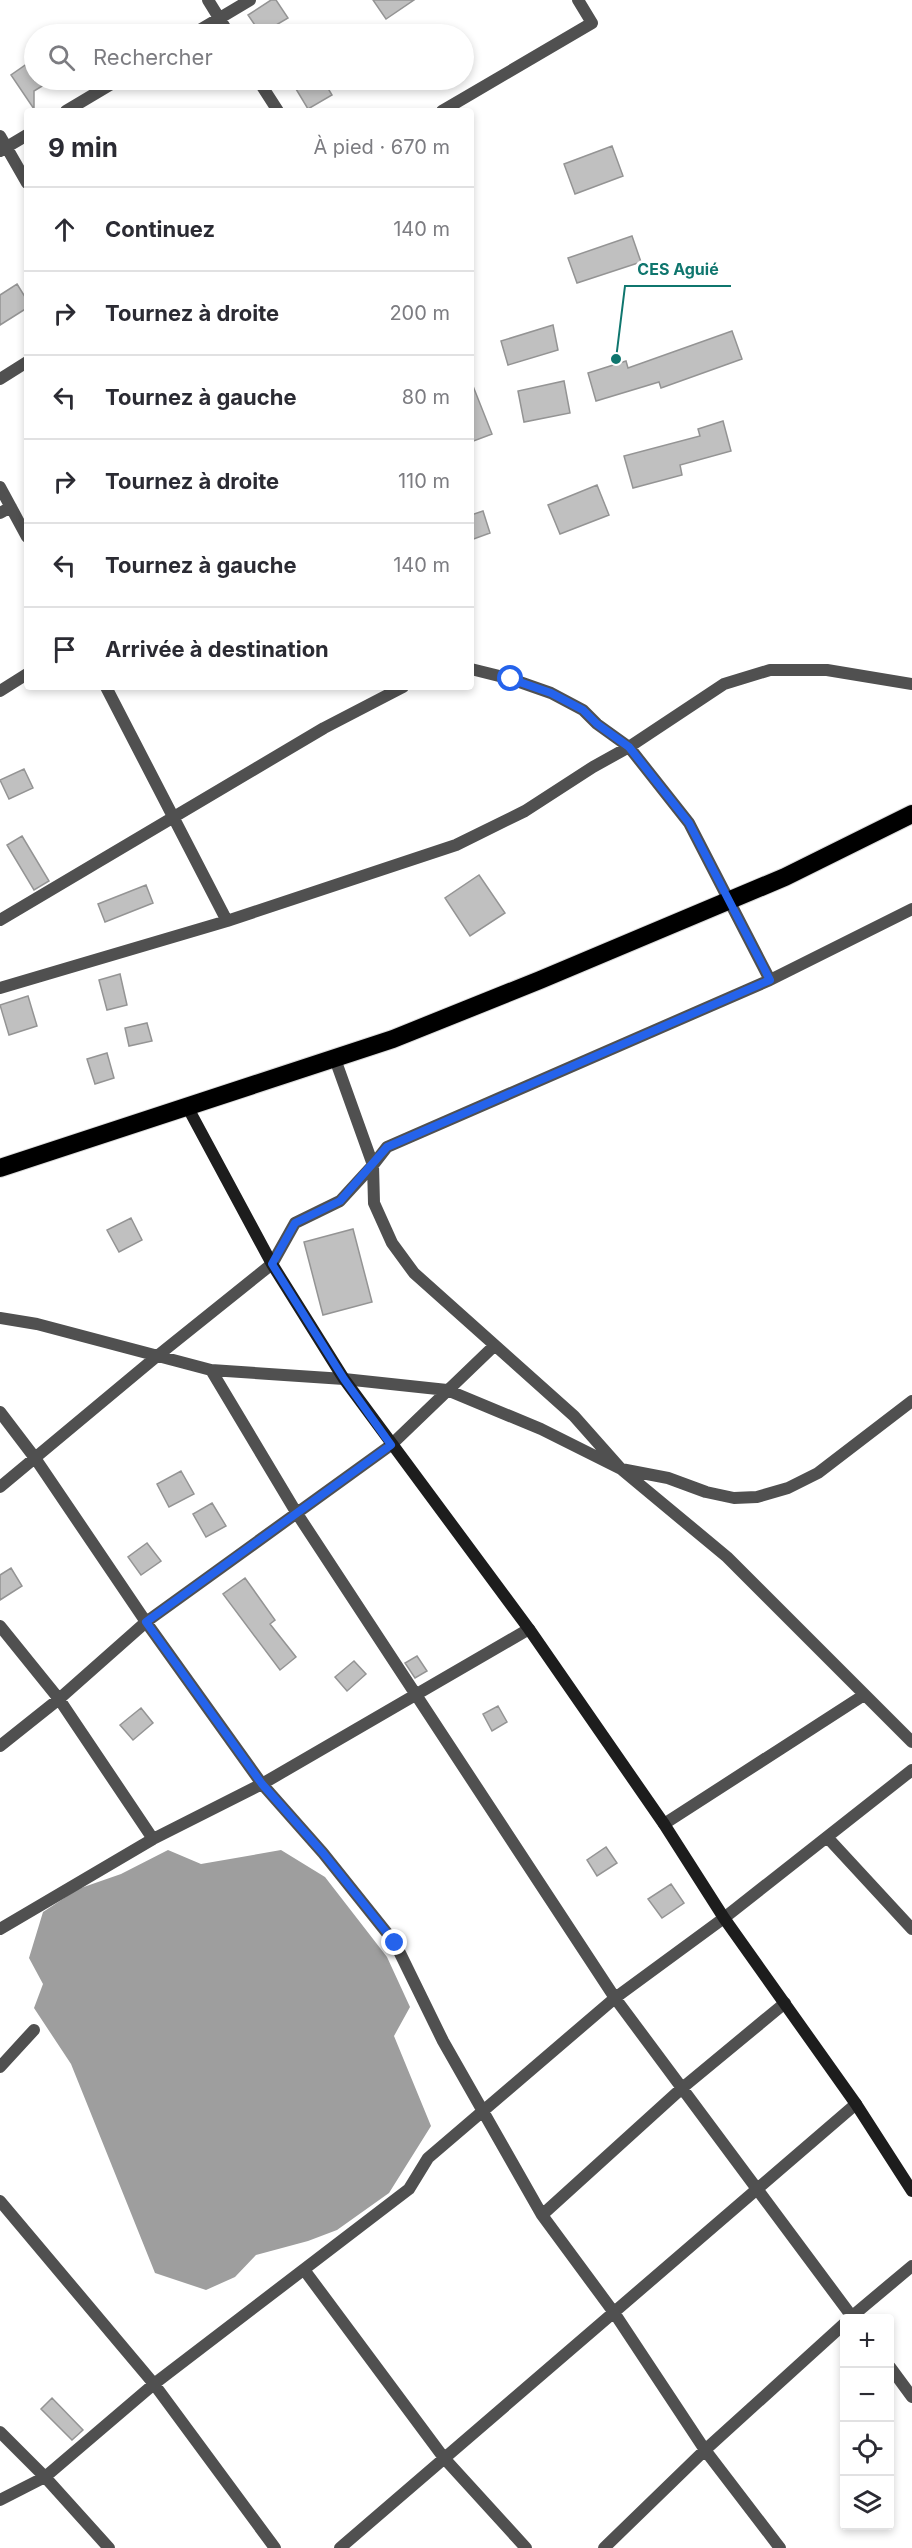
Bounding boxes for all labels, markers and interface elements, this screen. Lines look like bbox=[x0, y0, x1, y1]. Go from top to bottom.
search box bbox=[24, 24, 474, 90]
icon: search bbox=[45, 41, 78, 74]
text: Rechercher bbox=[93, 44, 213, 70]
text: 9 min bbox=[48, 132, 118, 163]
text: À pied · 670 m bbox=[313, 135, 450, 159]
icon: ahead bbox=[48, 213, 81, 246]
text: Continuez bbox=[105, 216, 215, 242]
text: 140 m bbox=[393, 217, 450, 241]
callout: CES Aguié bbox=[625, 252, 731, 286]
text: CES Aguié bbox=[637, 259, 719, 279]
icon: right bbox=[48, 297, 81, 330]
text: Tournez à droite bbox=[105, 300, 279, 326]
text: 200 m bbox=[389, 301, 450, 325]
icon: left bbox=[48, 381, 81, 414]
text: Tournez à gauche bbox=[105, 384, 297, 410]
text: 80 m bbox=[402, 385, 450, 409]
icon: right bbox=[48, 465, 81, 498]
text: Tournez à droite bbox=[105, 468, 279, 494]
text: 110 m bbox=[398, 469, 450, 493]
icon: left bbox=[48, 549, 81, 582]
text: Tournez à gauche bbox=[105, 552, 297, 578]
text: 140 m bbox=[393, 553, 450, 577]
icon: arrive bbox=[48, 633, 81, 666]
text: Arrivée à destination bbox=[105, 636, 329, 662]
route start bbox=[497, 665, 523, 691]
route end bbox=[381, 1929, 407, 1955]
map controls bbox=[840, 2314, 894, 2530]
button: + bbox=[840, 2314, 894, 2368]
button: − bbox=[840, 2368, 894, 2422]
button: locate bbox=[840, 2422, 894, 2476]
button: layers bbox=[840, 2476, 894, 2530]

